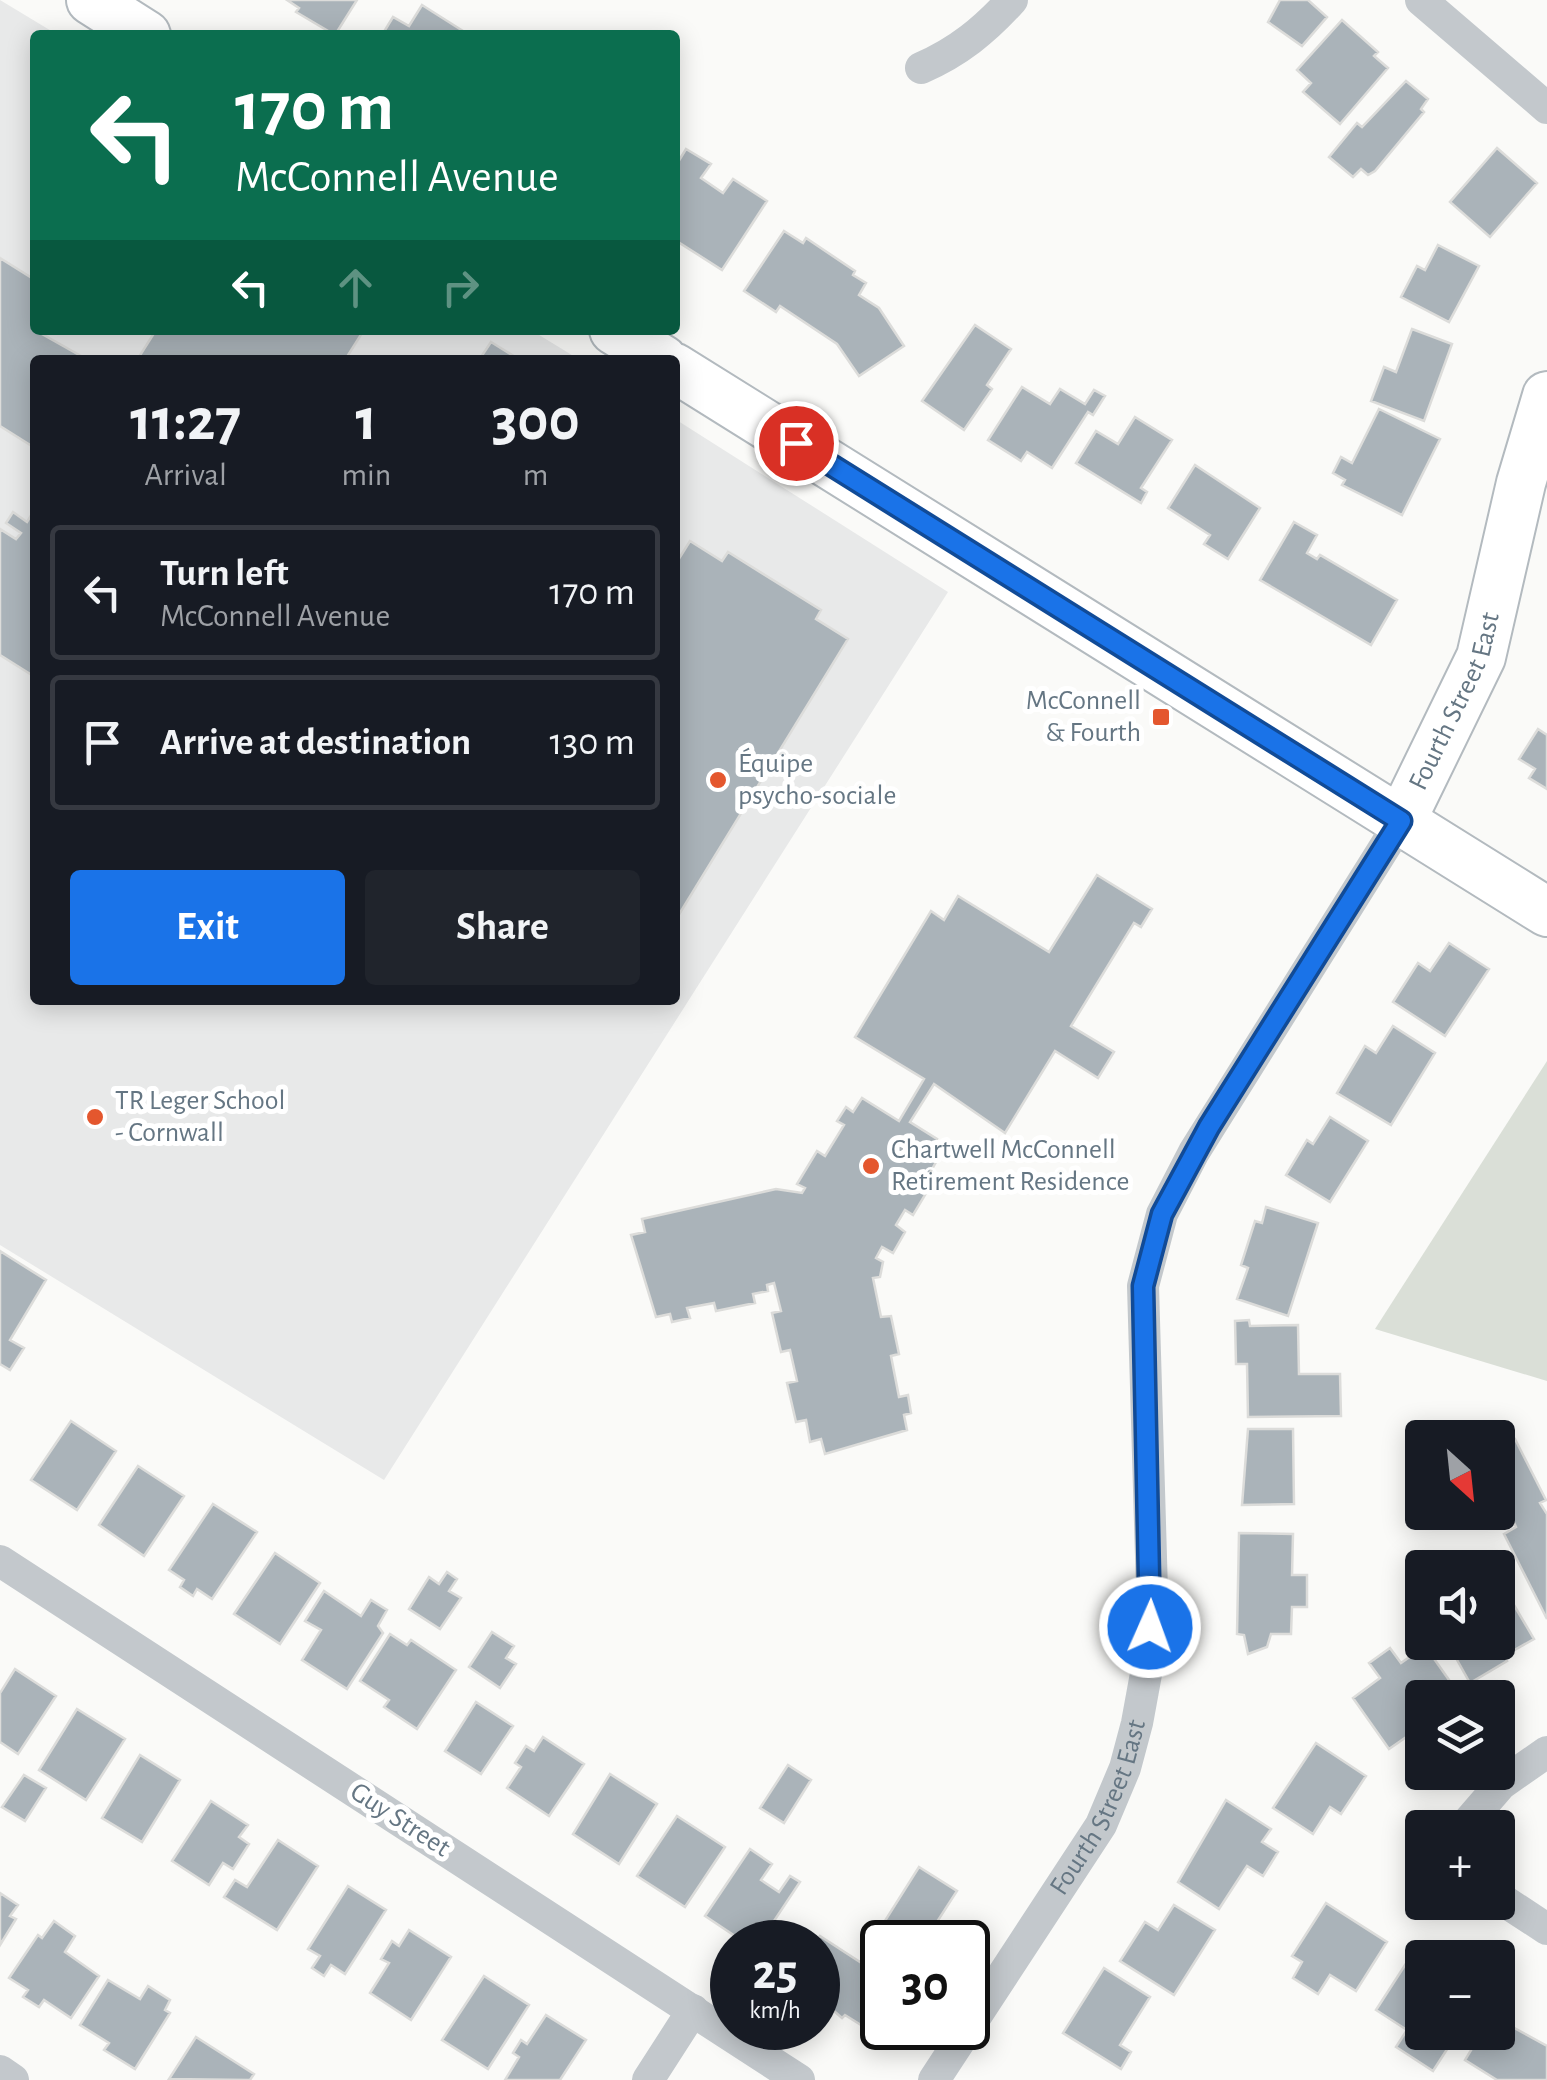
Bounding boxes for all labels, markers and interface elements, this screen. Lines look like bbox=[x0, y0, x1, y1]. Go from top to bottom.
icon: left bbox=[70, 70, 200, 200]
text: 170 m bbox=[235, 73, 394, 143]
text: McConnell Avenue bbox=[235, 155, 559, 200]
icon: left bbox=[223, 260, 278, 315]
icon: ahead bbox=[328, 260, 383, 315]
icon: right bbox=[433, 260, 488, 315]
text: 11:27 bbox=[130, 391, 241, 451]
text: 1 bbox=[356, 391, 377, 451]
text: 300 bbox=[491, 391, 580, 451]
pin bbox=[754, 401, 839, 486]
icon: arrive bbox=[769, 416, 824, 471]
text: Arrival bbox=[145, 459, 227, 491]
text: min bbox=[341, 459, 391, 491]
text: m bbox=[523, 459, 548, 491]
text: Turn left bbox=[160, 555, 288, 593]
icon: left bbox=[75, 565, 130, 620]
text: 170 m bbox=[549, 574, 635, 612]
text: McConnell Avenue bbox=[160, 600, 390, 632]
street label: Fourth Street East bbox=[1404, 609, 1505, 795]
place label: McConnell & Fourth bbox=[1026, 687, 1141, 747]
marker: McConnell & Fourth bbox=[1150, 706, 1172, 728]
icon: arrive bbox=[75, 715, 130, 770]
text: Arrive at destination bbox=[160, 724, 471, 762]
text: 130 m bbox=[550, 724, 635, 762]
place label: Équipe psycho-sociale bbox=[738, 747, 896, 810]
marker: Équipe psycho-sociale bbox=[707, 769, 729, 791]
button: Exit bbox=[70, 870, 345, 985]
button: Share bbox=[365, 870, 640, 985]
place label: TR Leger School - Cornwall bbox=[115, 1087, 285, 1147]
marker: TR Leger School - Cornwall bbox=[84, 1106, 106, 1128]
place label: Chartwell McConnell Retirement Residence bbox=[891, 1136, 1130, 1196]
marker: Chartwell McConnell Retirement Residence bbox=[860, 1155, 882, 1177]
north arrow bbox=[1405, 1420, 1515, 1530]
map controls bbox=[1405, 1420, 1515, 2050]
button: sound bbox=[1405, 1550, 1515, 1660]
position arrow bbox=[1098, 1575, 1202, 1679]
button: layers bbox=[1405, 1680, 1515, 1790]
street label: Fourth Street East bbox=[1045, 1717, 1151, 1900]
street label: Guy Street bbox=[345, 1778, 455, 1862]
button: + bbox=[1405, 1810, 1515, 1920]
speed limit sign: 30 bbox=[860, 1920, 990, 2050]
button: − bbox=[1405, 1940, 1515, 2050]
text: 25 bbox=[752, 1948, 798, 1998]
text: km/h bbox=[749, 1998, 801, 2023]

